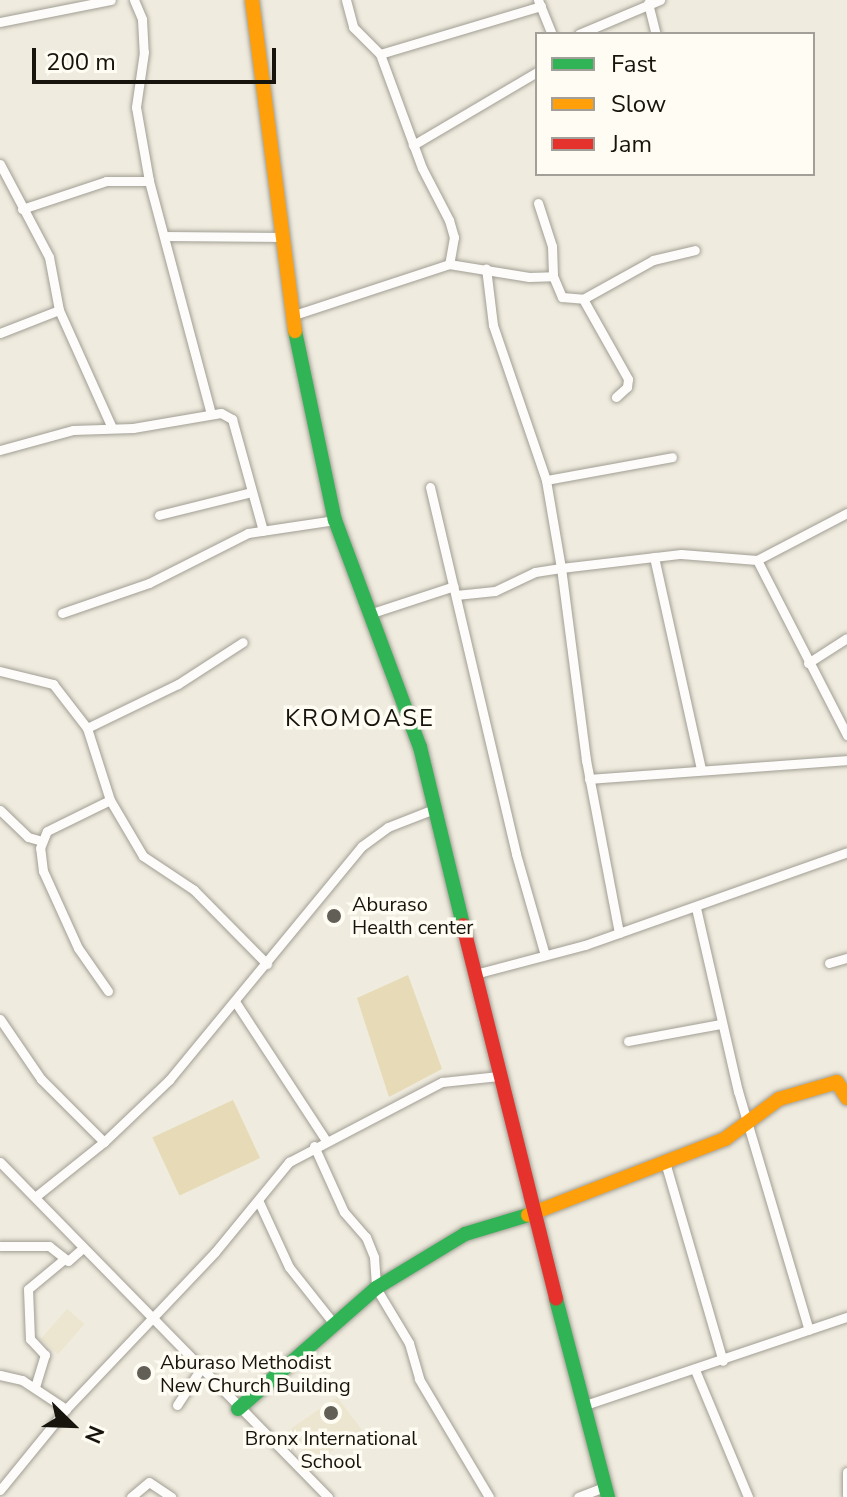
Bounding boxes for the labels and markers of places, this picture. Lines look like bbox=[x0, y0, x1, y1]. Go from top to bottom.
place label: Aburaso Health center bbox=[352, 892, 473, 939]
marker: Aburaso Health center bbox=[323, 905, 345, 927]
place label: Aburaso Methodist New Church Building bbox=[160, 1350, 351, 1397]
marker: Aburaso Methodist New Church Building bbox=[135, 1364, 153, 1382]
marker: Bronx International School bbox=[322, 1404, 340, 1422]
place label: Bronx International School bbox=[245, 1426, 417, 1473]

